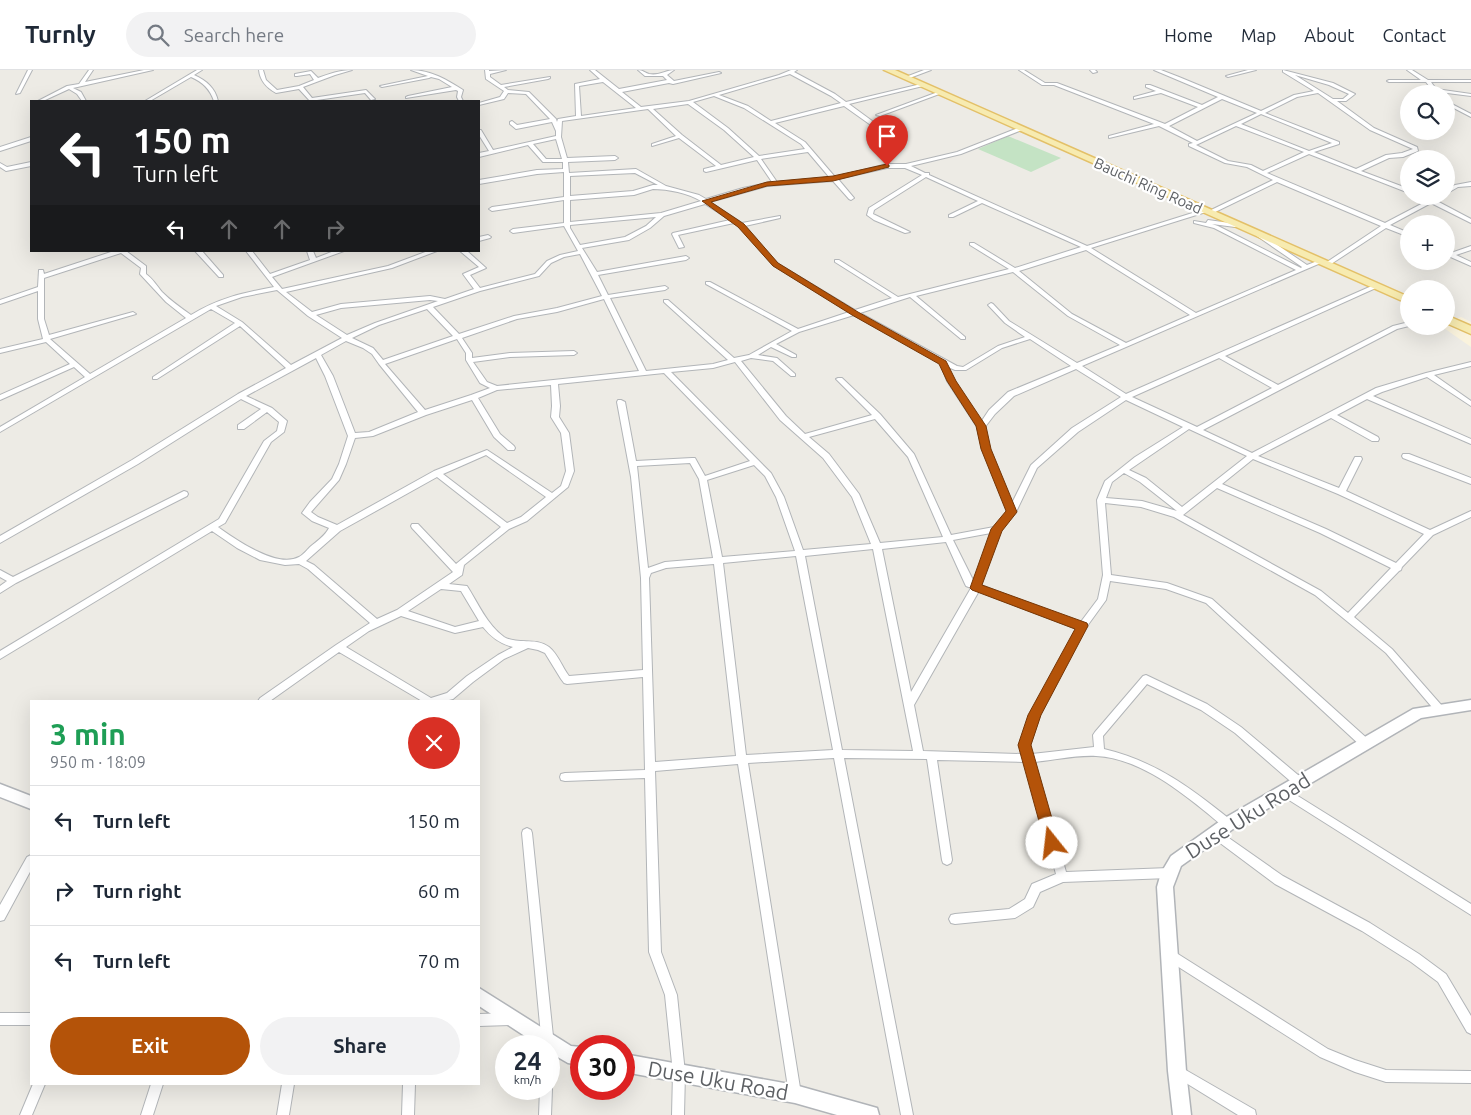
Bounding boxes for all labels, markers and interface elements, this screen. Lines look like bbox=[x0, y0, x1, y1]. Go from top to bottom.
search box bbox=[126, 12, 476, 57]
text: Turnly bbox=[25, 21, 96, 48]
icon: search bbox=[144, 21, 172, 49]
text: Search here bbox=[184, 24, 284, 46]
text: Home bbox=[1164, 25, 1213, 45]
text: Map bbox=[1241, 25, 1276, 45]
text: About bbox=[1304, 25, 1354, 45]
text: Contact bbox=[1382, 25, 1446, 45]
map controls bbox=[1400, 85, 1455, 335]
button: search bbox=[1400, 85, 1455, 140]
pin bbox=[866, 115, 908, 166]
icon: left bbox=[50, 120, 115, 185]
text: 150 m bbox=[133, 120, 231, 160]
icon: arrive bbox=[873, 122, 901, 150]
button: layers bbox=[1400, 150, 1455, 205]
street label: Bauchi Ring Road bbox=[1091, 154, 1205, 217]
text: Turn left bbox=[133, 161, 218, 186]
icon: left bbox=[162, 215, 190, 243]
icon: ahead bbox=[215, 215, 243, 243]
icon: ahead bbox=[268, 215, 296, 243]
icon: right bbox=[321, 215, 349, 243]
button: + bbox=[1400, 215, 1455, 270]
button: − bbox=[1400, 280, 1455, 335]
text: 3 min bbox=[50, 717, 126, 751]
button: close bbox=[408, 717, 460, 769]
text: 950 m · 18:09 bbox=[50, 753, 146, 771]
street label: Duse Uku Road bbox=[1181, 767, 1314, 863]
icon: left bbox=[50, 807, 78, 835]
text: Turn left bbox=[93, 810, 171, 832]
text: 150 m bbox=[407, 810, 460, 832]
position arrow bbox=[1025, 816, 1077, 868]
icon: right bbox=[50, 877, 78, 905]
text: Turn right bbox=[93, 880, 181, 902]
text: 60 m bbox=[418, 880, 460, 902]
icon: left bbox=[50, 947, 78, 975]
text: Turn left bbox=[93, 950, 171, 972]
text: 70 m bbox=[418, 950, 460, 972]
button: Exit bbox=[50, 1017, 250, 1075]
button: Share bbox=[260, 1017, 460, 1075]
speed limit sign: 30 bbox=[570, 1035, 635, 1100]
text: 24 bbox=[513, 1047, 542, 1075]
street label: Duse Uku Road bbox=[646, 1056, 790, 1104]
text: km/h bbox=[514, 1073, 541, 1086]

